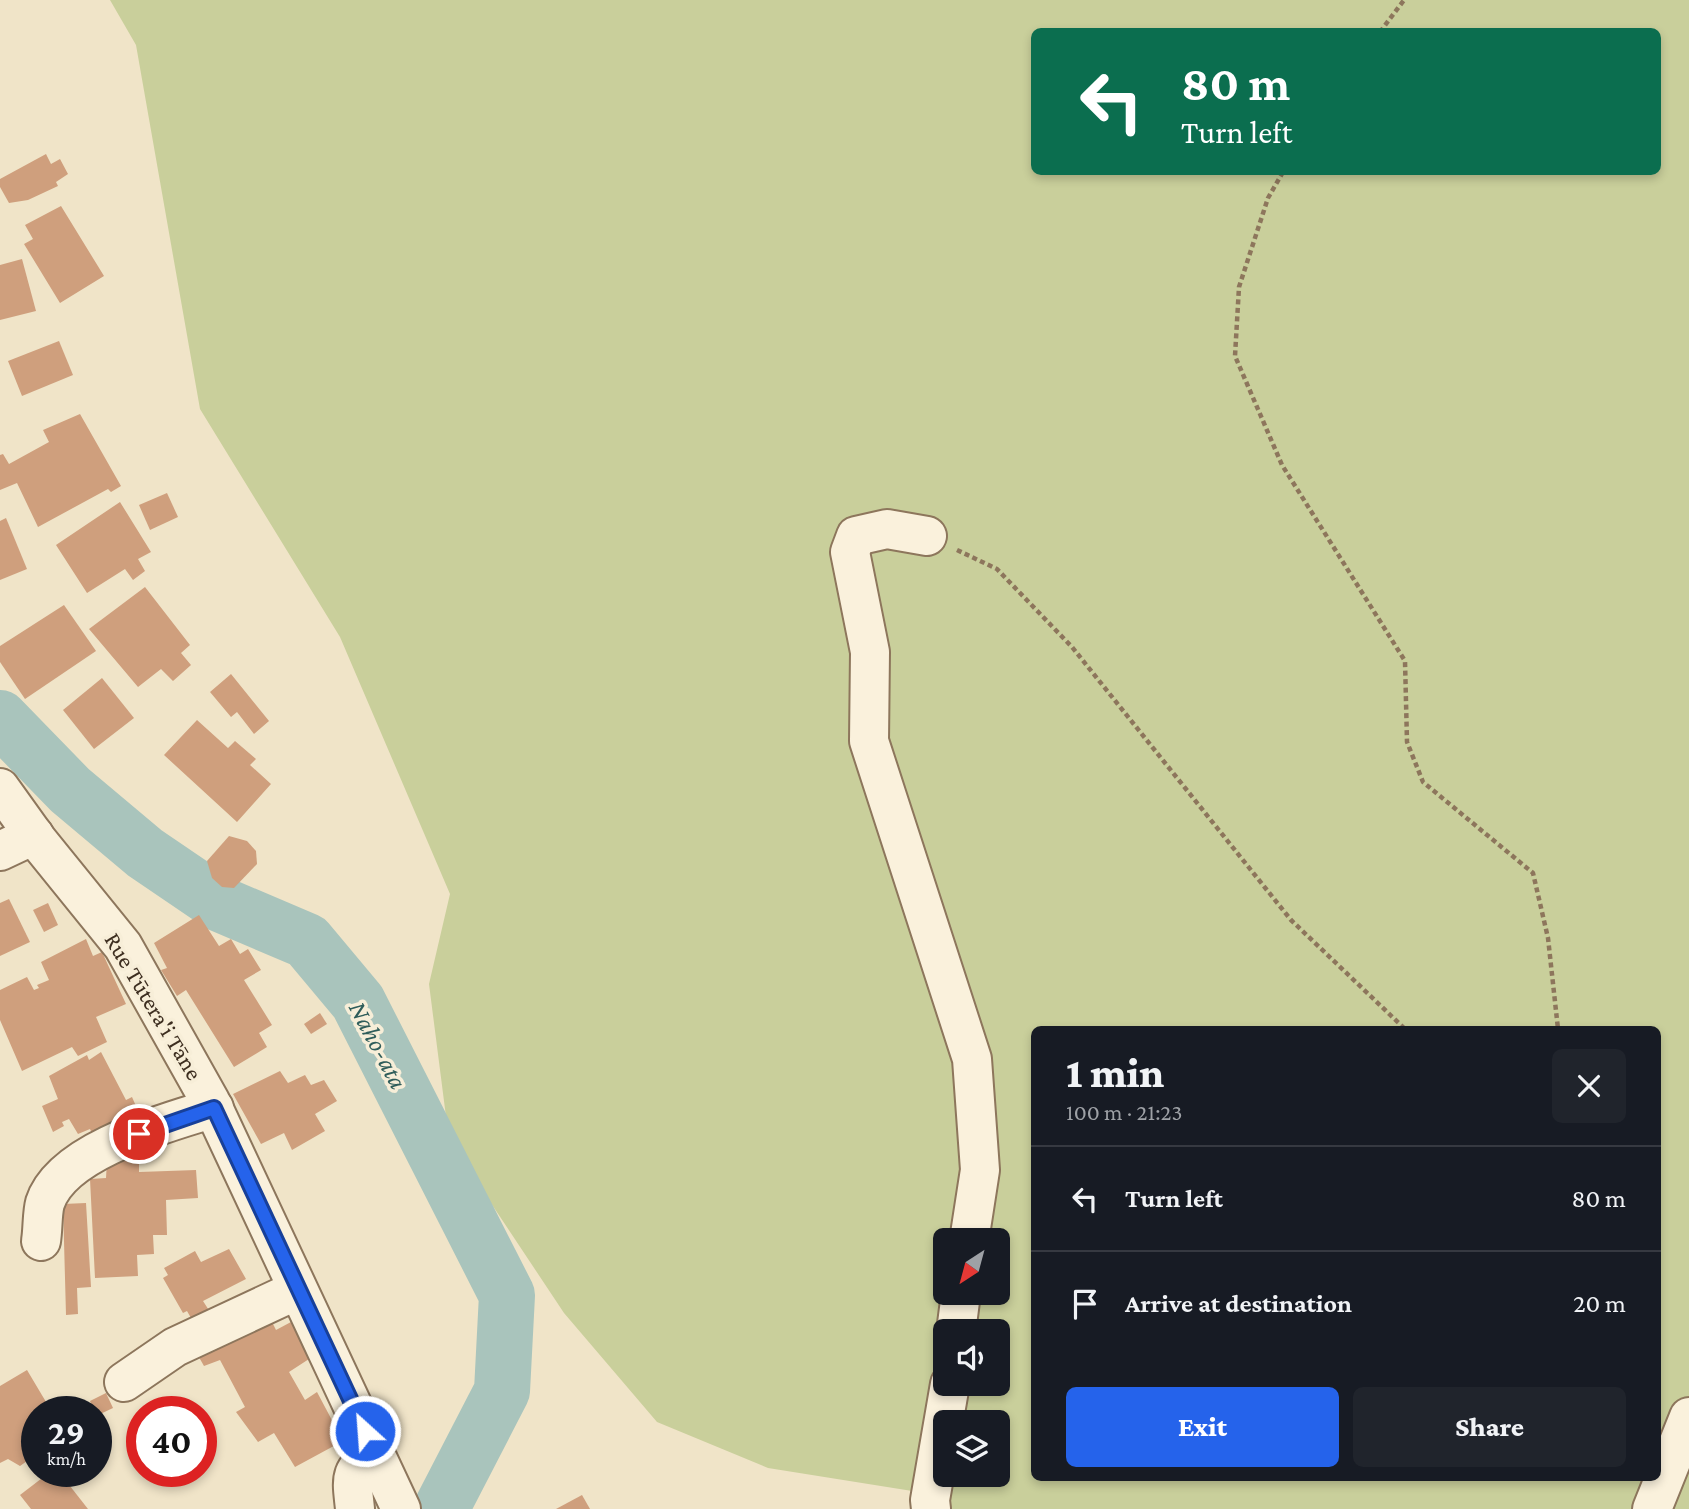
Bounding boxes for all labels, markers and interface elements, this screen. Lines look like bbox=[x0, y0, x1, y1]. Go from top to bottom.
icon: left bbox=[1066, 56, 1157, 147]
text: 80 m bbox=[1181, 56, 1290, 111]
text: Turn left bbox=[1181, 114, 1292, 150]
street label: Rue Tūtera'i Tāne bbox=[99, 927, 209, 1085]
water label: Naho-ata bbox=[343, 996, 413, 1094]
text: 1 min bbox=[1066, 1049, 1164, 1096]
button: close bbox=[1552, 1049, 1626, 1123]
text: 100 m · 21:23 bbox=[1066, 1099, 1182, 1125]
pin bbox=[109, 1104, 169, 1164]
icon: arrive bbox=[120, 1115, 158, 1153]
icon: left bbox=[1066, 1180, 1104, 1218]
text: Turn left bbox=[1125, 1184, 1223, 1213]
text: 80 m bbox=[1572, 1184, 1626, 1213]
north arrow bbox=[933, 1228, 1010, 1306]
map controls bbox=[933, 1228, 1010, 1487]
icon: arrive bbox=[1066, 1285, 1104, 1323]
text: Arrive at destination bbox=[1125, 1289, 1352, 1318]
text: 20 m bbox=[1573, 1289, 1626, 1318]
button: sound bbox=[933, 1319, 1010, 1396]
button: Exit bbox=[1066, 1387, 1339, 1467]
button: Share bbox=[1353, 1387, 1626, 1467]
position arrow bbox=[328, 1394, 402, 1468]
speed limit sign: 40 bbox=[126, 1396, 217, 1487]
button: layers bbox=[933, 1410, 1010, 1487]
text: 29 bbox=[48, 1413, 85, 1452]
text: km/h bbox=[47, 1449, 86, 1469]

